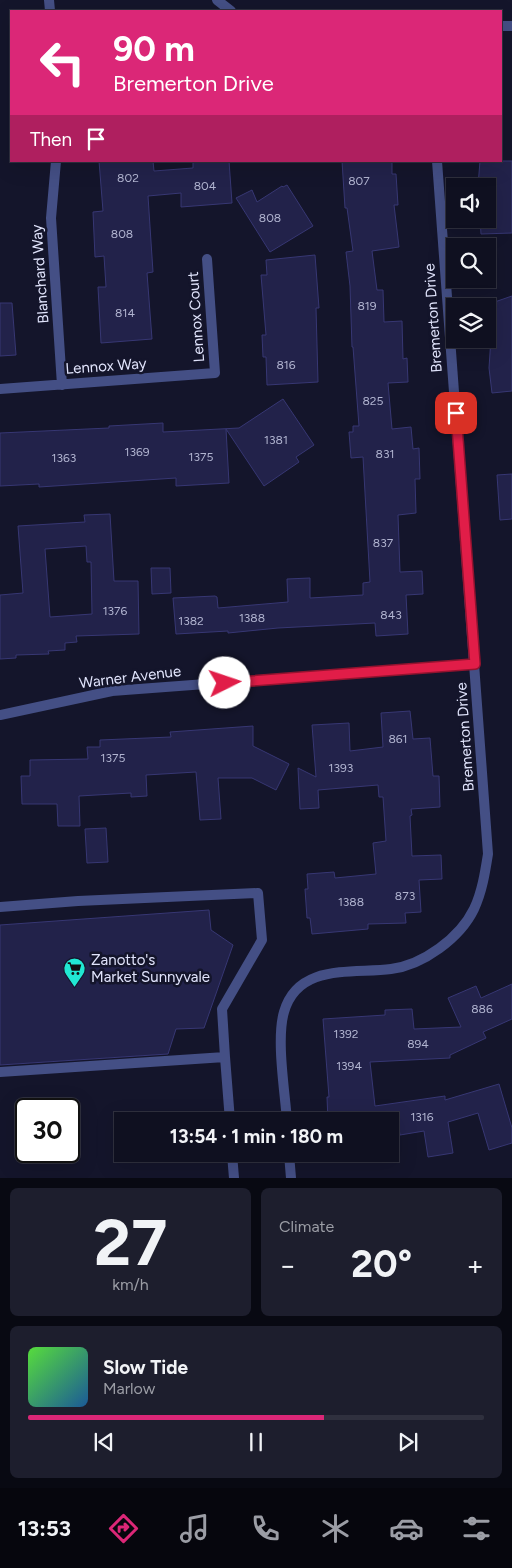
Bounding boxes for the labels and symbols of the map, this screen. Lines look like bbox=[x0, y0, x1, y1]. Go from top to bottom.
house number: 802 bbox=[117, 171, 139, 185]
house number: 807 bbox=[348, 174, 370, 188]
house number: 804 bbox=[194, 179, 217, 193]
house number: 808 bbox=[259, 211, 281, 225]
street label: Blanchard Way bbox=[28, 224, 52, 324]
house number: 808 bbox=[111, 227, 133, 241]
street label: Bremerton Drive bbox=[420, 263, 446, 373]
street label: Lennox Court bbox=[184, 271, 208, 363]
house number: 819 bbox=[357, 299, 377, 313]
house number: 814 bbox=[115, 306, 135, 320]
street label: Lennox Way bbox=[65, 354, 147, 378]
house number: 816 bbox=[276, 358, 296, 372]
pin bbox=[435, 392, 477, 434]
house number: 825 bbox=[363, 394, 384, 408]
house number: 1381 bbox=[264, 433, 288, 447]
house number: 1369 bbox=[124, 445, 150, 459]
house number: 831 bbox=[376, 447, 394, 461]
house number: 1375 bbox=[189, 450, 214, 464]
house number: 1363 bbox=[52, 451, 76, 465]
house number: 837 bbox=[373, 536, 394, 550]
house number: 1376 bbox=[103, 604, 128, 618]
house number: 843 bbox=[380, 608, 402, 622]
house number: 1388 bbox=[239, 611, 265, 625]
house number: 1382 bbox=[178, 614, 204, 628]
position arrow bbox=[198, 656, 250, 708]
street label: Warner Avenue bbox=[78, 662, 182, 692]
street label: Bremerton Drive bbox=[452, 682, 478, 792]
house number: 861 bbox=[388, 732, 408, 746]
house number: 1375 bbox=[101, 751, 126, 765]
house number: 1393 bbox=[329, 761, 353, 775]
house number: 873 bbox=[395, 889, 415, 903]
house number: 1388 bbox=[338, 895, 364, 909]
place label: Zanotto's Market Sunnyvale bbox=[91, 951, 210, 986]
supermarket icon: Zanotto's Market Sunnyvale bbox=[63, 957, 87, 988]
house number: 886 bbox=[471, 1002, 493, 1016]
house number: 1392 bbox=[334, 1027, 358, 1041]
house number: 894 bbox=[407, 1037, 429, 1051]
house number: 1394 bbox=[336, 1059, 362, 1073]
speed limit sign: 30 bbox=[15, 1098, 80, 1163]
house number: 1316 bbox=[410, 1110, 434, 1124]

